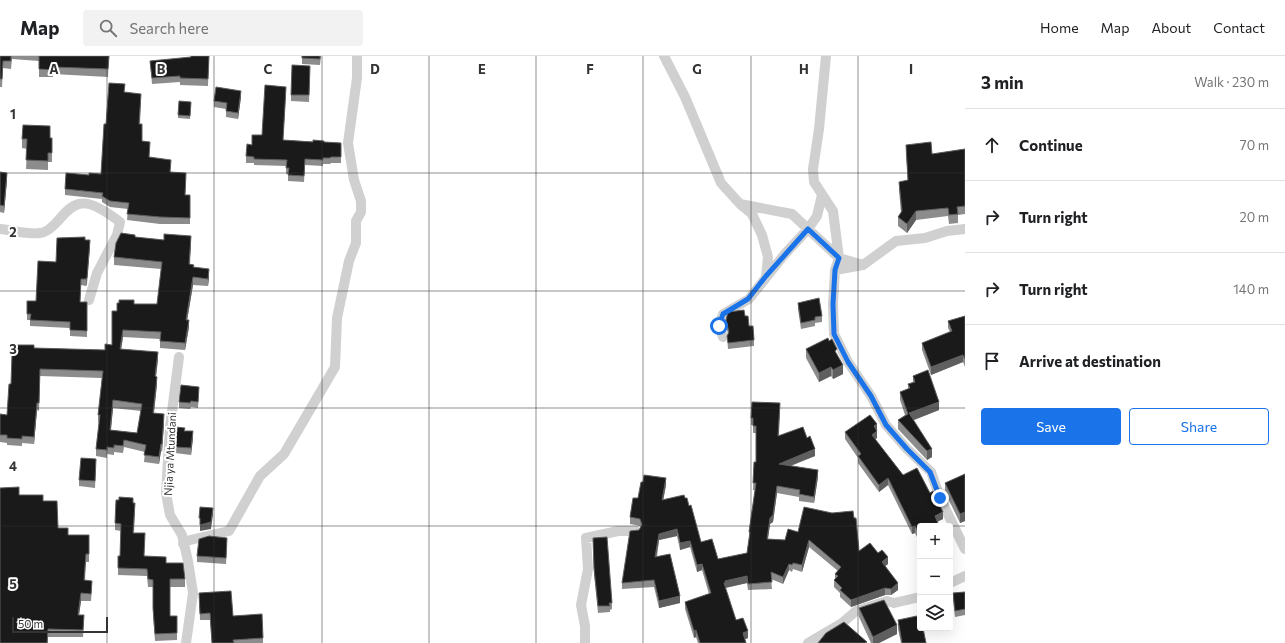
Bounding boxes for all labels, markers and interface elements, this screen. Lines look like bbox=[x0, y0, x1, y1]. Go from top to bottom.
search box bbox=[83, 10, 363, 46]
text: Map bbox=[20, 16, 59, 39]
icon: search bbox=[97, 17, 119, 39]
text: Search here bbox=[129, 19, 209, 37]
text: Home bbox=[1040, 19, 1079, 36]
text: Map bbox=[1101, 19, 1129, 36]
text: About bbox=[1151, 19, 1191, 36]
text: Contact bbox=[1213, 19, 1265, 36]
text: A bbox=[49, 61, 59, 77]
text: B bbox=[157, 61, 166, 77]
text: C bbox=[264, 61, 273, 77]
text: D bbox=[370, 61, 380, 77]
text: E bbox=[478, 61, 486, 77]
text: F bbox=[586, 61, 594, 77]
text: G bbox=[692, 61, 702, 77]
text: H bbox=[799, 61, 809, 77]
text: I bbox=[909, 61, 913, 77]
text: 3 min bbox=[981, 72, 1024, 93]
text: Walk · 230 m bbox=[1194, 74, 1269, 90]
text: 1 bbox=[10, 106, 16, 122]
icon: ahead bbox=[981, 134, 1003, 156]
text: Continue bbox=[1019, 136, 1083, 154]
text: 70 m bbox=[1240, 137, 1269, 153]
icon: right bbox=[981, 206, 1003, 228]
text: Turn right bbox=[1019, 208, 1088, 226]
text: 20 m bbox=[1240, 209, 1269, 225]
text: 2 bbox=[9, 224, 17, 240]
icon: right bbox=[981, 278, 1003, 300]
text: Turn right bbox=[1019, 280, 1088, 298]
text: 140 m bbox=[1233, 281, 1269, 297]
route start bbox=[710, 317, 728, 335]
text: 3 bbox=[9, 341, 17, 357]
icon: arrive bbox=[981, 350, 1003, 372]
text: Arrive at destination bbox=[1019, 352, 1161, 370]
button: Save bbox=[981, 408, 1121, 445]
button: Share bbox=[1129, 408, 1269, 445]
street label: Njia ya Mtundani bbox=[161, 412, 178, 496]
text: 4 bbox=[9, 458, 17, 474]
route end bbox=[931, 489, 949, 507]
map controls bbox=[917, 523, 953, 631]
button: + bbox=[917, 523, 953, 559]
button: − bbox=[917, 559, 953, 595]
text: 5 bbox=[9, 576, 17, 592]
button: layers bbox=[917, 595, 953, 631]
scale bar bbox=[12, 615, 108, 634]
text: 50 m bbox=[18, 617, 43, 630]

